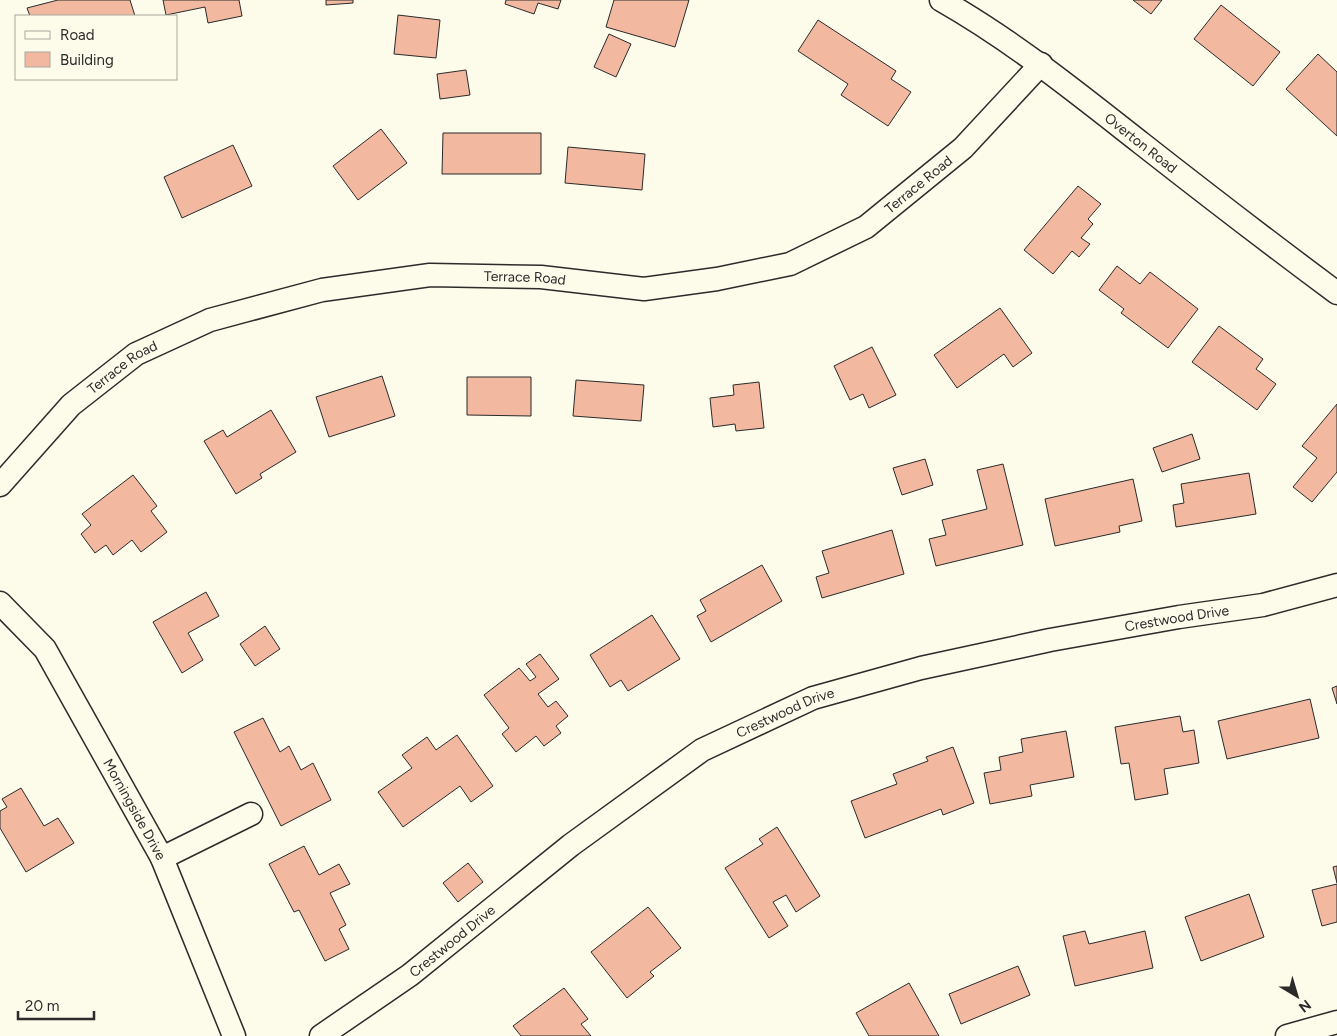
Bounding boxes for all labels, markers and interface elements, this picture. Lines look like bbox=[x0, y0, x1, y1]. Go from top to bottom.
legend bbox=[15, 15, 178, 80]
text: Road bbox=[60, 26, 95, 44]
text: Building bbox=[60, 51, 114, 69]
street label: Overton Road bbox=[1101, 110, 1180, 177]
street label: Terrace Road bbox=[881, 152, 956, 217]
street label: Terrace Road bbox=[484, 268, 567, 289]
street label: Terrace Road bbox=[84, 337, 160, 398]
street label: Crestwood Drive bbox=[1123, 602, 1231, 636]
street label: Crestwood Drive bbox=[734, 684, 836, 742]
street label: Morningside Drive bbox=[99, 756, 170, 863]
street label: Crestwood Drive bbox=[406, 901, 499, 981]
north arrow bbox=[1272, 971, 1322, 1021]
scale bar bbox=[18, 988, 94, 1020]
text: N bbox=[1295, 996, 1314, 1016]
text: 20 m bbox=[25, 997, 59, 1015]

